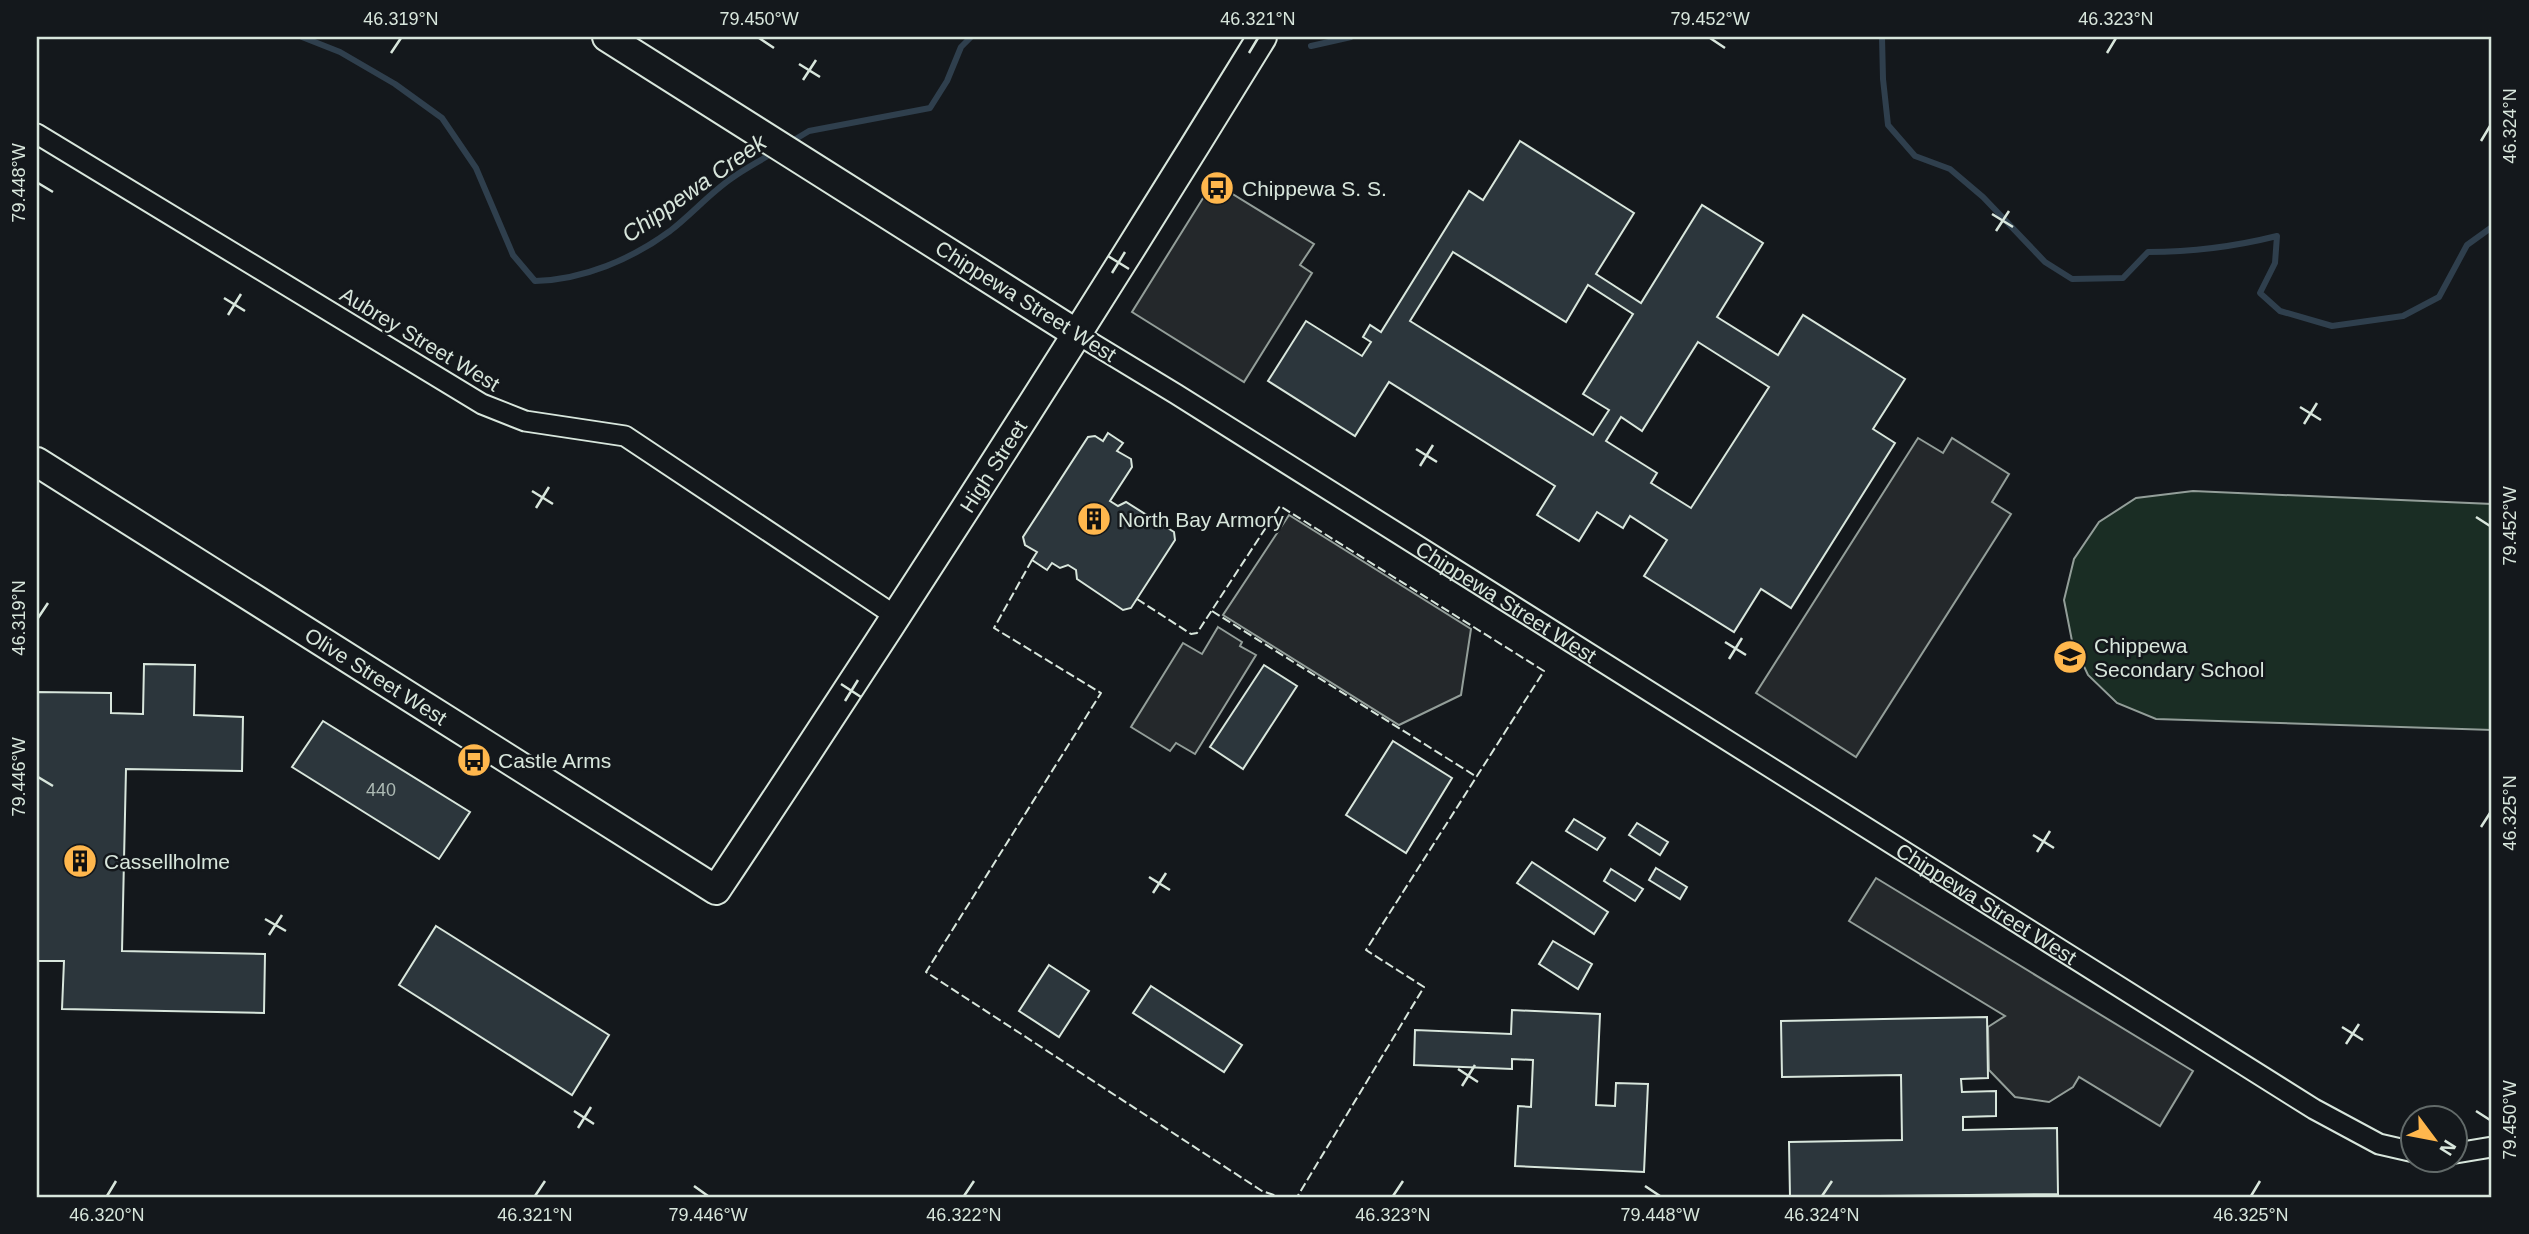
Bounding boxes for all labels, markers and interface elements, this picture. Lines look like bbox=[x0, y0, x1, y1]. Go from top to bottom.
text: 46.319°N bbox=[363, 9, 439, 29]
text: 79.450°W bbox=[719, 9, 799, 29]
text: 46.321°N bbox=[1220, 9, 1296, 29]
text: 79.452°W bbox=[1670, 9, 1750, 29]
text: 46.323°N bbox=[2078, 9, 2154, 29]
text: 46.324°N bbox=[2500, 88, 2520, 164]
water label: Chippewa Creek bbox=[617, 128, 772, 247]
text: 79.448°W bbox=[9, 143, 29, 223]
bus stop icon: Chippewa S. S. bbox=[1198, 169, 1236, 207]
place label: Chippewa S. S. bbox=[1242, 177, 1387, 200]
street label: Chippewa Street West bbox=[931, 236, 1121, 366]
street label: Aubrey Street West bbox=[336, 282, 504, 396]
street label: High Street bbox=[955, 415, 1031, 516]
text: 79.452°W bbox=[2500, 486, 2520, 566]
building icon: North Bay Armory bbox=[1075, 500, 1113, 538]
place label: North Bay Armory bbox=[1118, 508, 1284, 531]
street label: Chippewa Street West bbox=[1412, 536, 1601, 667]
text: 46.319°N bbox=[9, 580, 29, 656]
street label: Olive Street West bbox=[301, 623, 451, 729]
place label: Chippewa Secondary School bbox=[2094, 634, 2264, 681]
school or university icon: Chippewa Secondary School bbox=[2051, 638, 2089, 676]
text: 79.446°W bbox=[9, 737, 29, 817]
bus stop icon: Castle Arms bbox=[455, 741, 493, 779]
place label: Castle Arms bbox=[498, 749, 611, 772]
text: 46.325°N bbox=[2500, 775, 2520, 851]
house number: 440 bbox=[366, 780, 396, 800]
street label: Chippewa Street West bbox=[1892, 838, 2081, 969]
building icon: Cassellholme bbox=[61, 842, 99, 880]
place label: Cassellholme bbox=[104, 850, 230, 873]
text: 79.450°W bbox=[2500, 1080, 2520, 1160]
north arrow bbox=[2400, 1104, 2470, 1174]
text: N bbox=[2435, 1136, 2461, 1159]
text: 46.320°N bbox=[69, 1205, 145, 1225]
text: 46.321°N bbox=[497, 1205, 573, 1225]
text: 79.446°W bbox=[668, 1205, 748, 1225]
text: 46.322°N bbox=[926, 1205, 1002, 1225]
text: 46.323°N bbox=[1355, 1205, 1431, 1225]
text: 79.448°W bbox=[1620, 1205, 1700, 1225]
text: 46.324°N bbox=[1784, 1205, 1860, 1225]
text: 46.325°N bbox=[2213, 1205, 2289, 1225]

